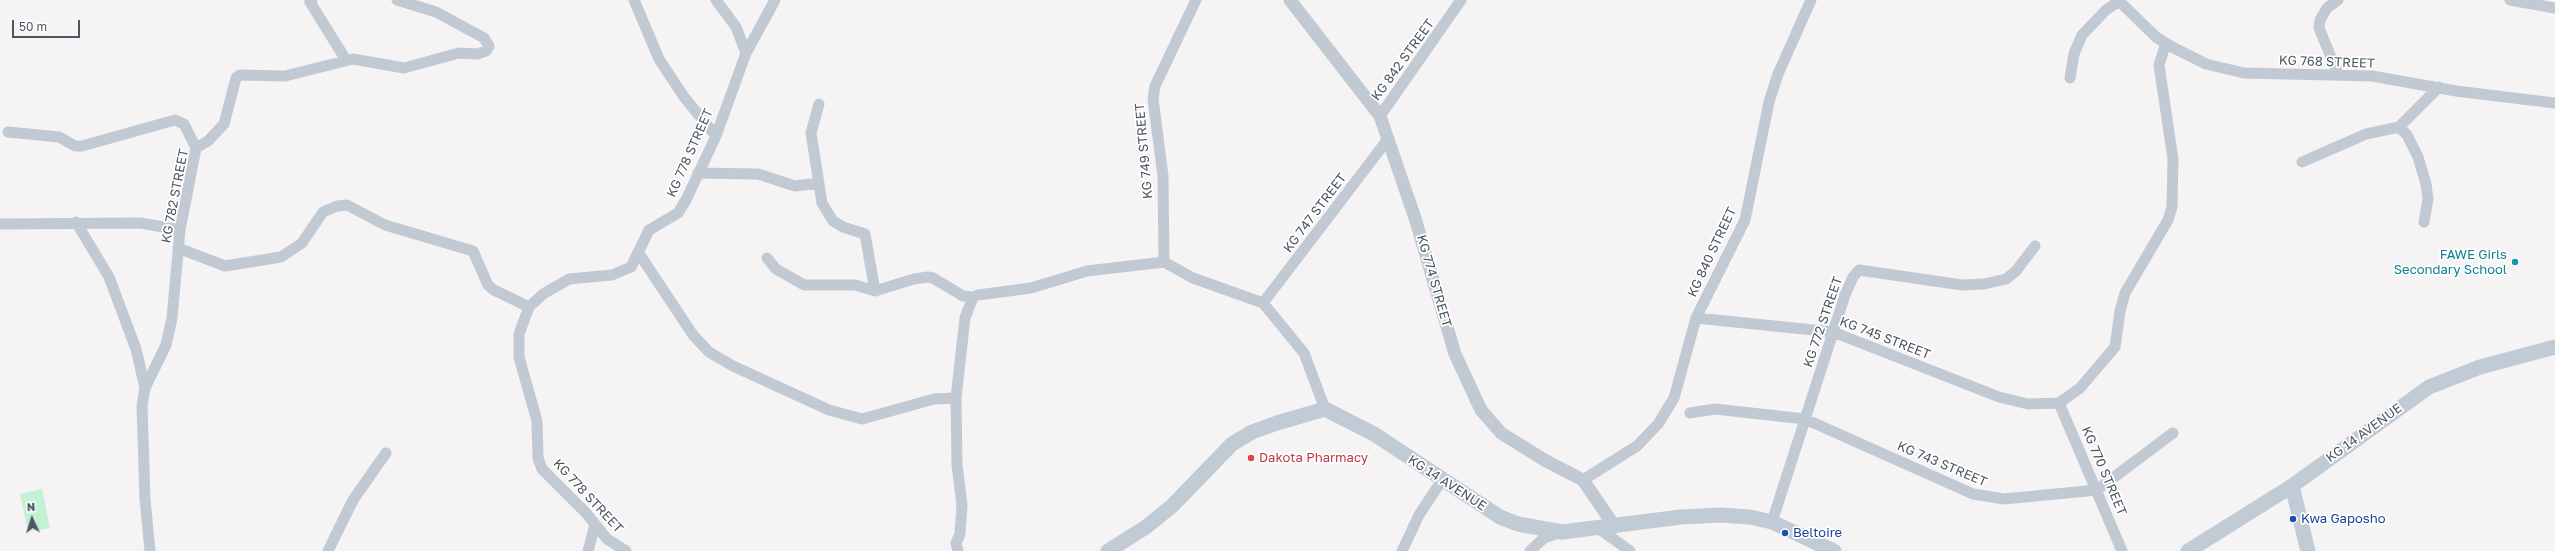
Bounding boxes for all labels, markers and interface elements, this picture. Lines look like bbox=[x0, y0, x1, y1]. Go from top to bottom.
scale bar bbox=[14, 12, 82, 38]
street label: KG 842 STREET bbox=[1368, 16, 1438, 104]
text: 50 m bbox=[19, 19, 47, 34]
street label: KG 768 STREET bbox=[2279, 53, 2375, 71]
street label: KG 749 STREET bbox=[1132, 102, 1156, 200]
street label: KG 778 STREET bbox=[664, 106, 716, 200]
street label: KG 782 STREET bbox=[158, 147, 192, 245]
street label: KG 747 STREET bbox=[1280, 170, 1350, 256]
street label: KG 840 STREET bbox=[1684, 205, 1740, 299]
street label: KG 774 STREET bbox=[1413, 233, 1455, 329]
place label: FAWE Girls Secondary School bbox=[2394, 247, 2507, 278]
marker: FAWE Girls Secondary School bbox=[2510, 257, 2520, 267]
street label: KG 772 STREET bbox=[1800, 275, 1846, 369]
street label: KG 745 STREET bbox=[1837, 314, 1933, 362]
street label: KG 14 AVENUE bbox=[2323, 400, 2405, 466]
street label: KG 770 STREET bbox=[2078, 424, 2130, 518]
street label: KG 743 STREET bbox=[1895, 438, 1989, 490]
place label: Dakota Pharmacy bbox=[1259, 450, 1368, 466]
street label: KG 14 AVENUE bbox=[1405, 452, 1489, 514]
marker: Dakota Pharmacy bbox=[1246, 453, 1256, 463]
street label: KG 778 STREET bbox=[550, 456, 626, 536]
north arrow bbox=[12, 499, 52, 539]
text: N bbox=[26, 500, 36, 513]
place label: Kwa Gaposho bbox=[2301, 511, 2385, 527]
marker: Kwa Gaposho bbox=[2288, 514, 2298, 524]
place label: Beltoire bbox=[1793, 525, 1842, 541]
marker: Beltoire bbox=[1780, 528, 1790, 538]

